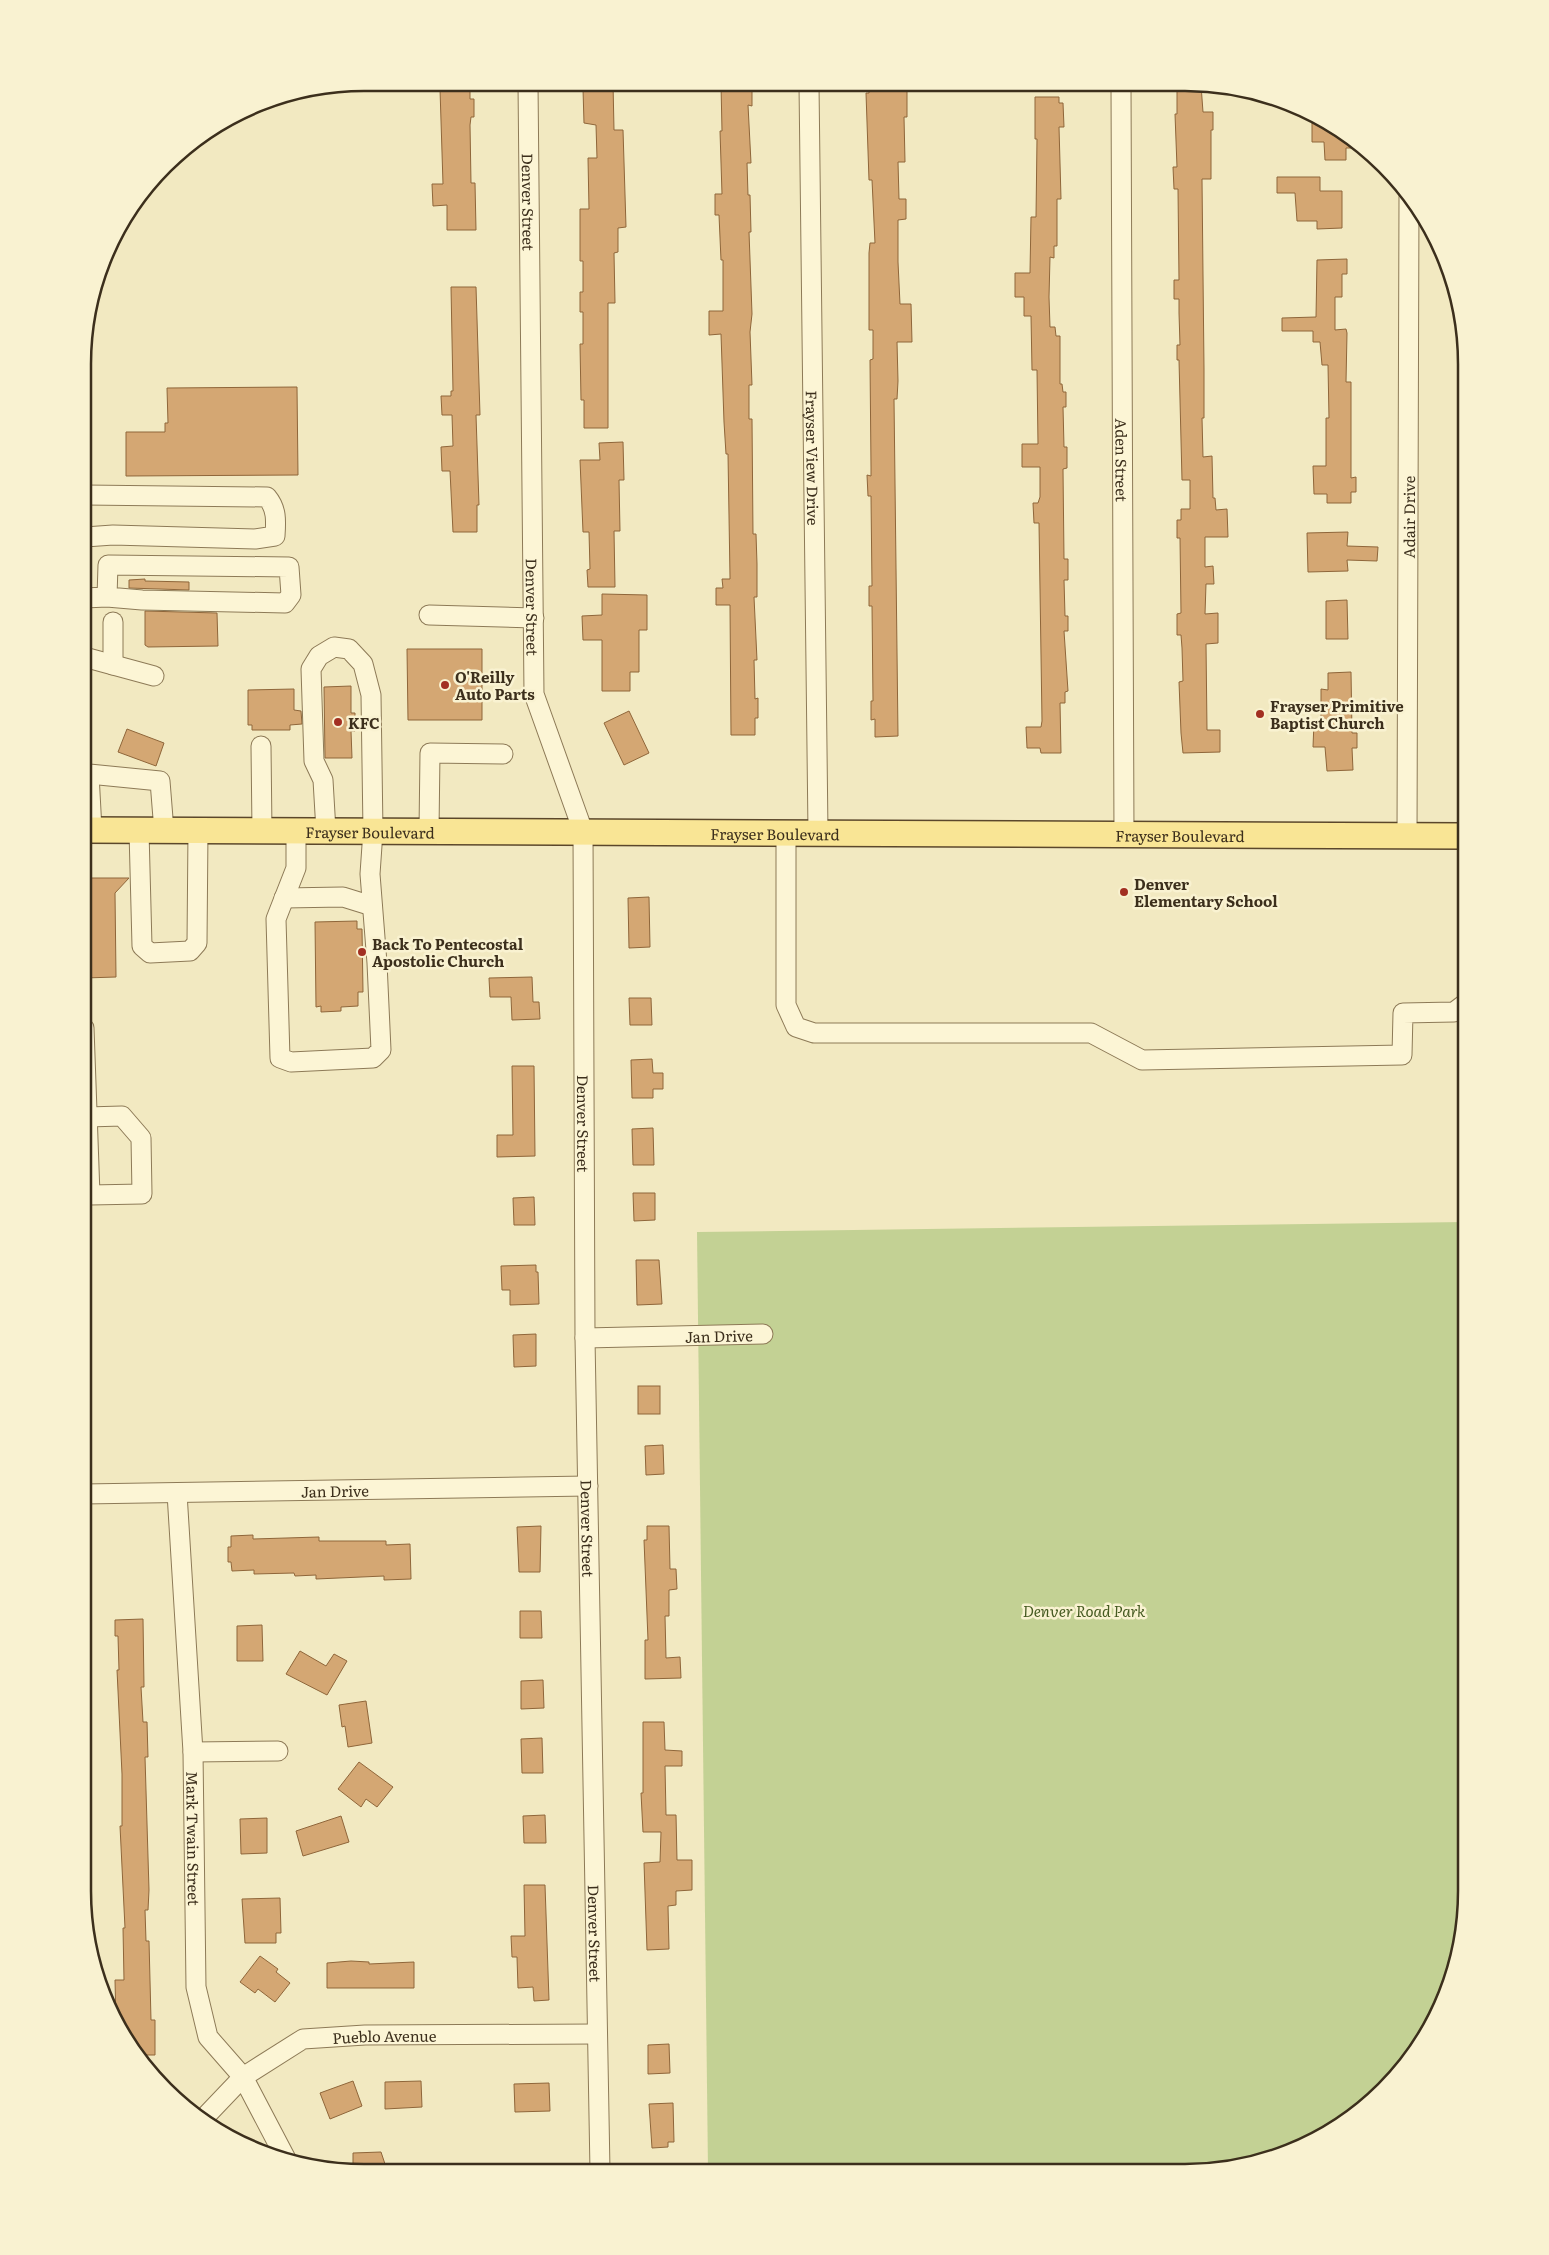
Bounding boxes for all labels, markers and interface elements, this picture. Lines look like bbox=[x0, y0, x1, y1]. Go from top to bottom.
street label: Denver Street bbox=[517, 153, 541, 251]
street label: Frayser View Drive bbox=[801, 390, 826, 526]
street label: Aden Street bbox=[1111, 418, 1134, 502]
street label: Adair Drive bbox=[1396, 475, 1420, 558]
street label: Denver Street bbox=[521, 558, 545, 656]
place label: O'Reilly Auto Parts bbox=[455, 665, 535, 705]
marker: O'Reilly Auto Parts bbox=[439, 679, 451, 691]
place label: Frayser Primitive Baptist Church bbox=[1270, 694, 1404, 734]
marker: Frayser Primitive Baptist Church bbox=[1254, 708, 1266, 720]
place label: KFC bbox=[348, 711, 380, 734]
marker: KFC bbox=[332, 716, 344, 728]
street label: Frayser Boulevard bbox=[305, 819, 435, 843]
street label: Frayser Boulevard bbox=[710, 821, 840, 845]
street label: Frayser Boulevard bbox=[1115, 823, 1245, 847]
place label: Denver Elementary School bbox=[1134, 872, 1278, 912]
marker: Denver Elementary School bbox=[1118, 886, 1130, 898]
place label: Back To Pentecostal Apostolic Church bbox=[372, 932, 524, 972]
marker: Back To Pentecostal Apostolic Church bbox=[356, 946, 368, 958]
street label: Denver Street bbox=[572, 1075, 596, 1172]
street label: Jan Drive bbox=[685, 1323, 753, 1347]
street label: Jan Drive bbox=[301, 1478, 369, 1502]
street label: Denver Street bbox=[576, 1479, 601, 1577]
park label: Denver Road Park bbox=[1023, 1599, 1146, 1622]
street label: Mark Twain Street bbox=[182, 1771, 206, 1906]
street label: Denver Street bbox=[583, 1884, 608, 1982]
street label: Pueblo Avenue bbox=[332, 2023, 437, 2049]

